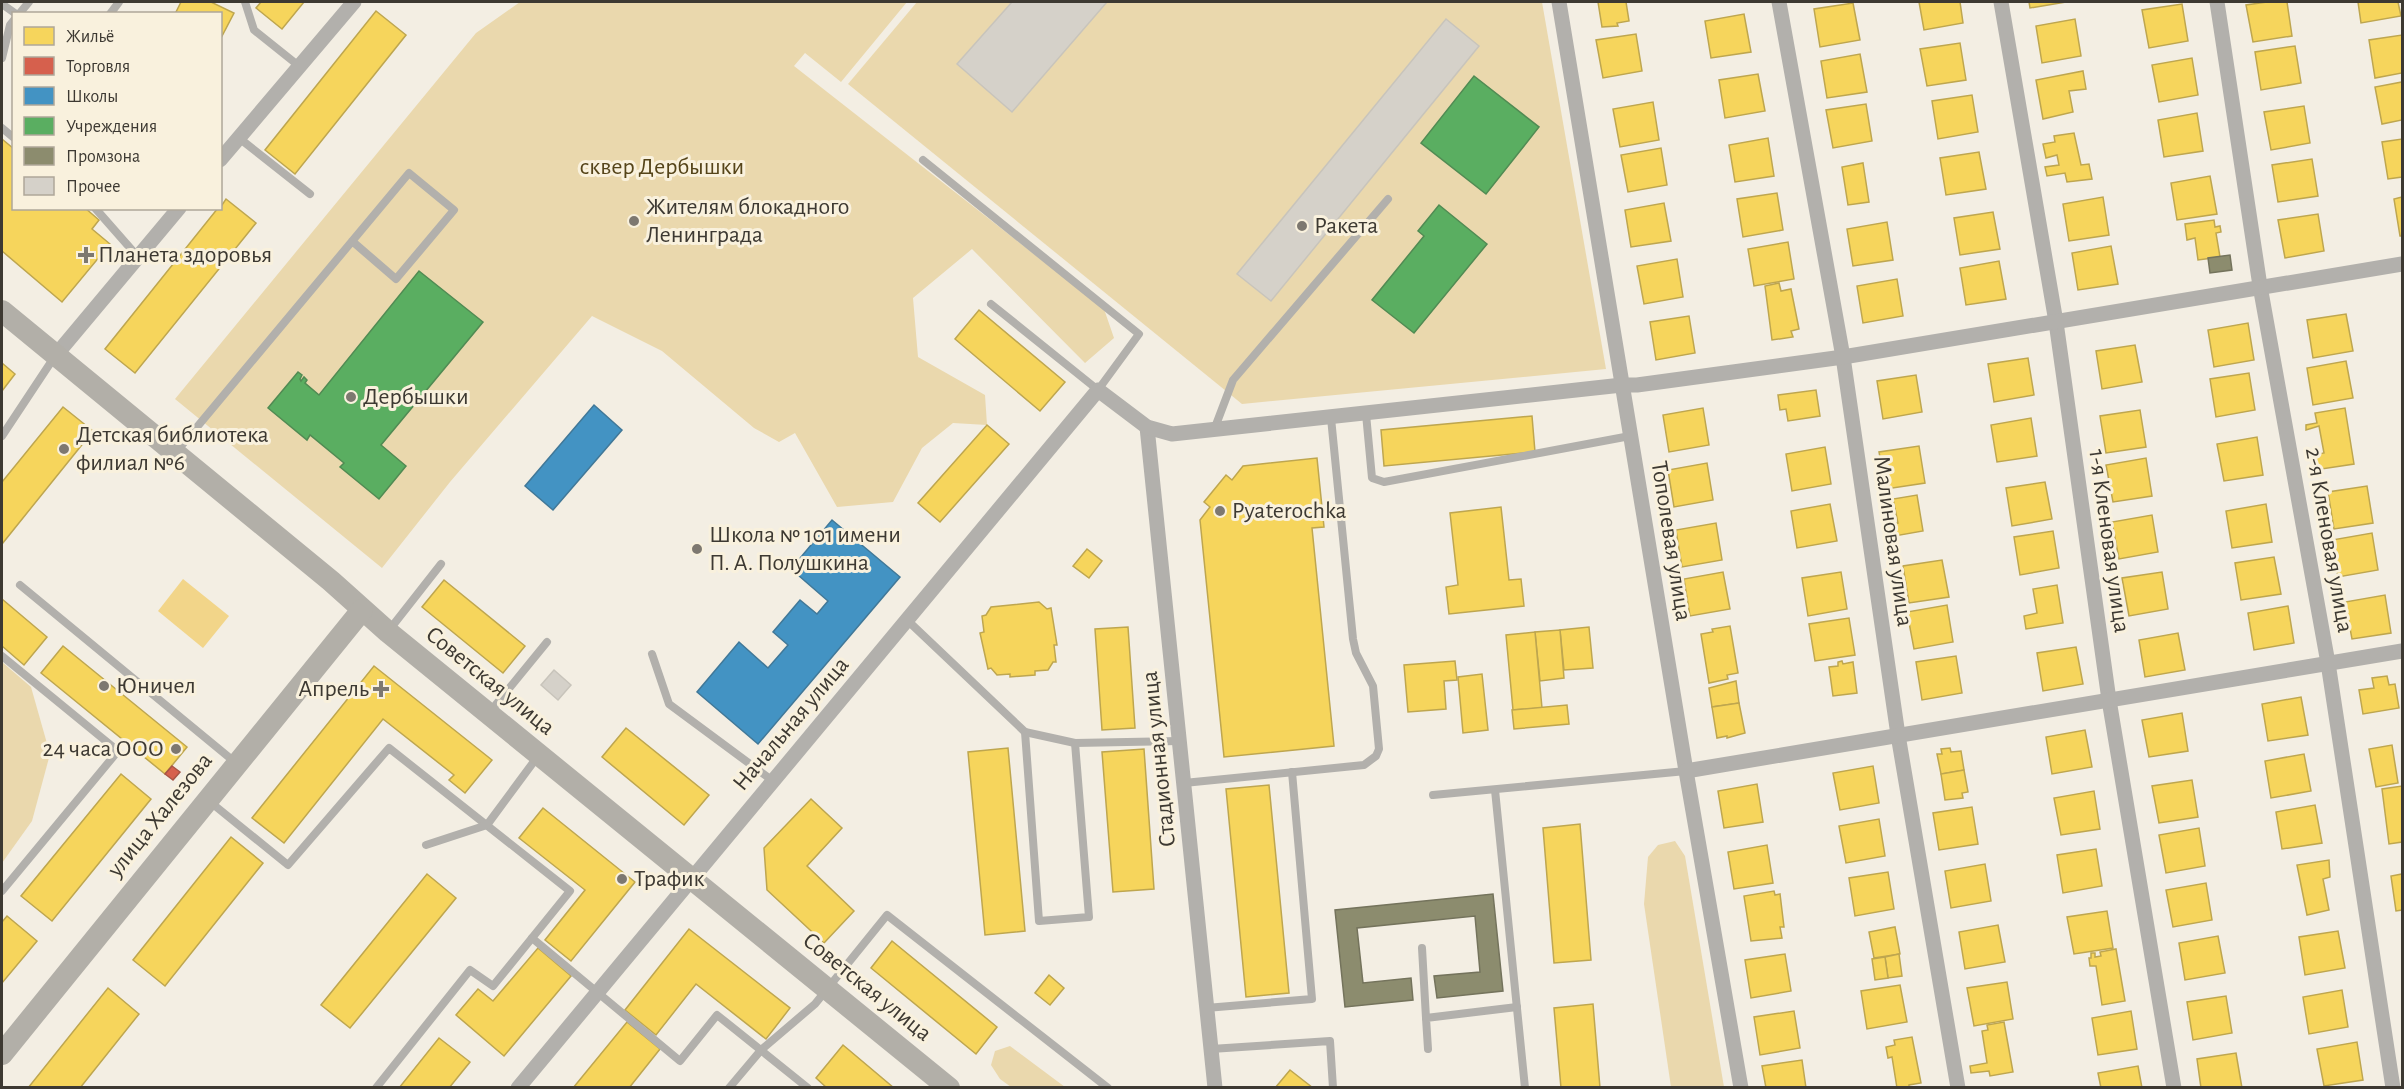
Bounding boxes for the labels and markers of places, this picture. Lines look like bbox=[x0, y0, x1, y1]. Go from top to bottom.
place label: Жителям блокадного Ленинграда bbox=[646, 195, 849, 247]
marker: Жителям блокадного Ленинграда bbox=[627, 214, 641, 228]
place label: Ракета bbox=[1314, 214, 1378, 238]
marker: Ракета bbox=[1295, 219, 1309, 233]
place label: Планета здоровья bbox=[98, 243, 272, 267]
marker: Планета здоровья bbox=[79, 248, 93, 262]
place label: Дербышки bbox=[363, 385, 469, 409]
marker: Дербышки bbox=[344, 390, 358, 404]
place label: Детская библиотека филиал №6 bbox=[76, 423, 269, 475]
marker: Детская библиотека филиал №6 bbox=[57, 442, 71, 456]
place label: Pyaterochka bbox=[1232, 499, 1347, 523]
marker: Pyaterochka bbox=[1213, 504, 1227, 518]
place label: Школа № 101 имени П. А. Полушкина bbox=[709, 523, 901, 575]
marker: Школа № 101 имени П. А. Полушкина bbox=[690, 542, 704, 556]
place label: Юничел bbox=[116, 674, 196, 698]
place label: Апрель bbox=[298, 677, 369, 701]
marker: Юничел bbox=[97, 679, 111, 693]
marker: Апрель bbox=[374, 682, 388, 696]
place label: 24 часа ООО bbox=[43, 737, 164, 761]
marker: 24 часа ООО bbox=[169, 742, 183, 756]
place label: Трафик bbox=[634, 867, 705, 891]
marker: Трафик bbox=[615, 872, 629, 886]

